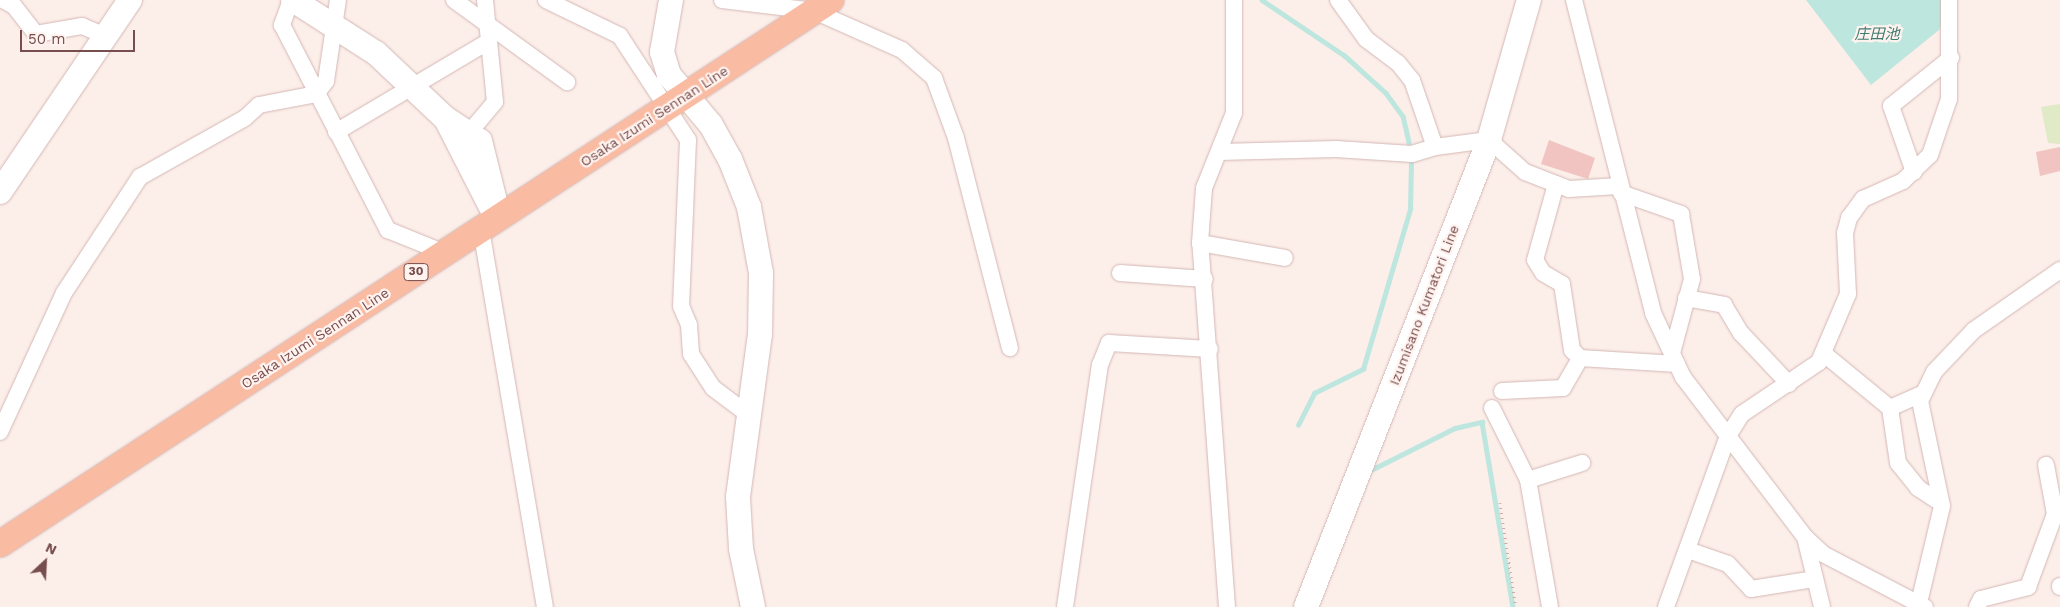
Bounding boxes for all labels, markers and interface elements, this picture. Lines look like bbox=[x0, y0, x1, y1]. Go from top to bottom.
scale bar bbox=[22, 20, 138, 52]
water label: 庄田池 bbox=[1855, 26, 1899, 44]
text: 50 m bbox=[28, 30, 65, 48]
street label: Osaka Izumi Sennan Line bbox=[577, 62, 731, 170]
street label: Izumisano Kumatori Line bbox=[1386, 223, 1462, 387]
road number: 30 bbox=[404, 262, 428, 282]
street label: Osaka Izumi Sennan Line bbox=[238, 284, 392, 392]
north arrow bbox=[20, 537, 70, 587]
text: N bbox=[43, 539, 59, 558]

